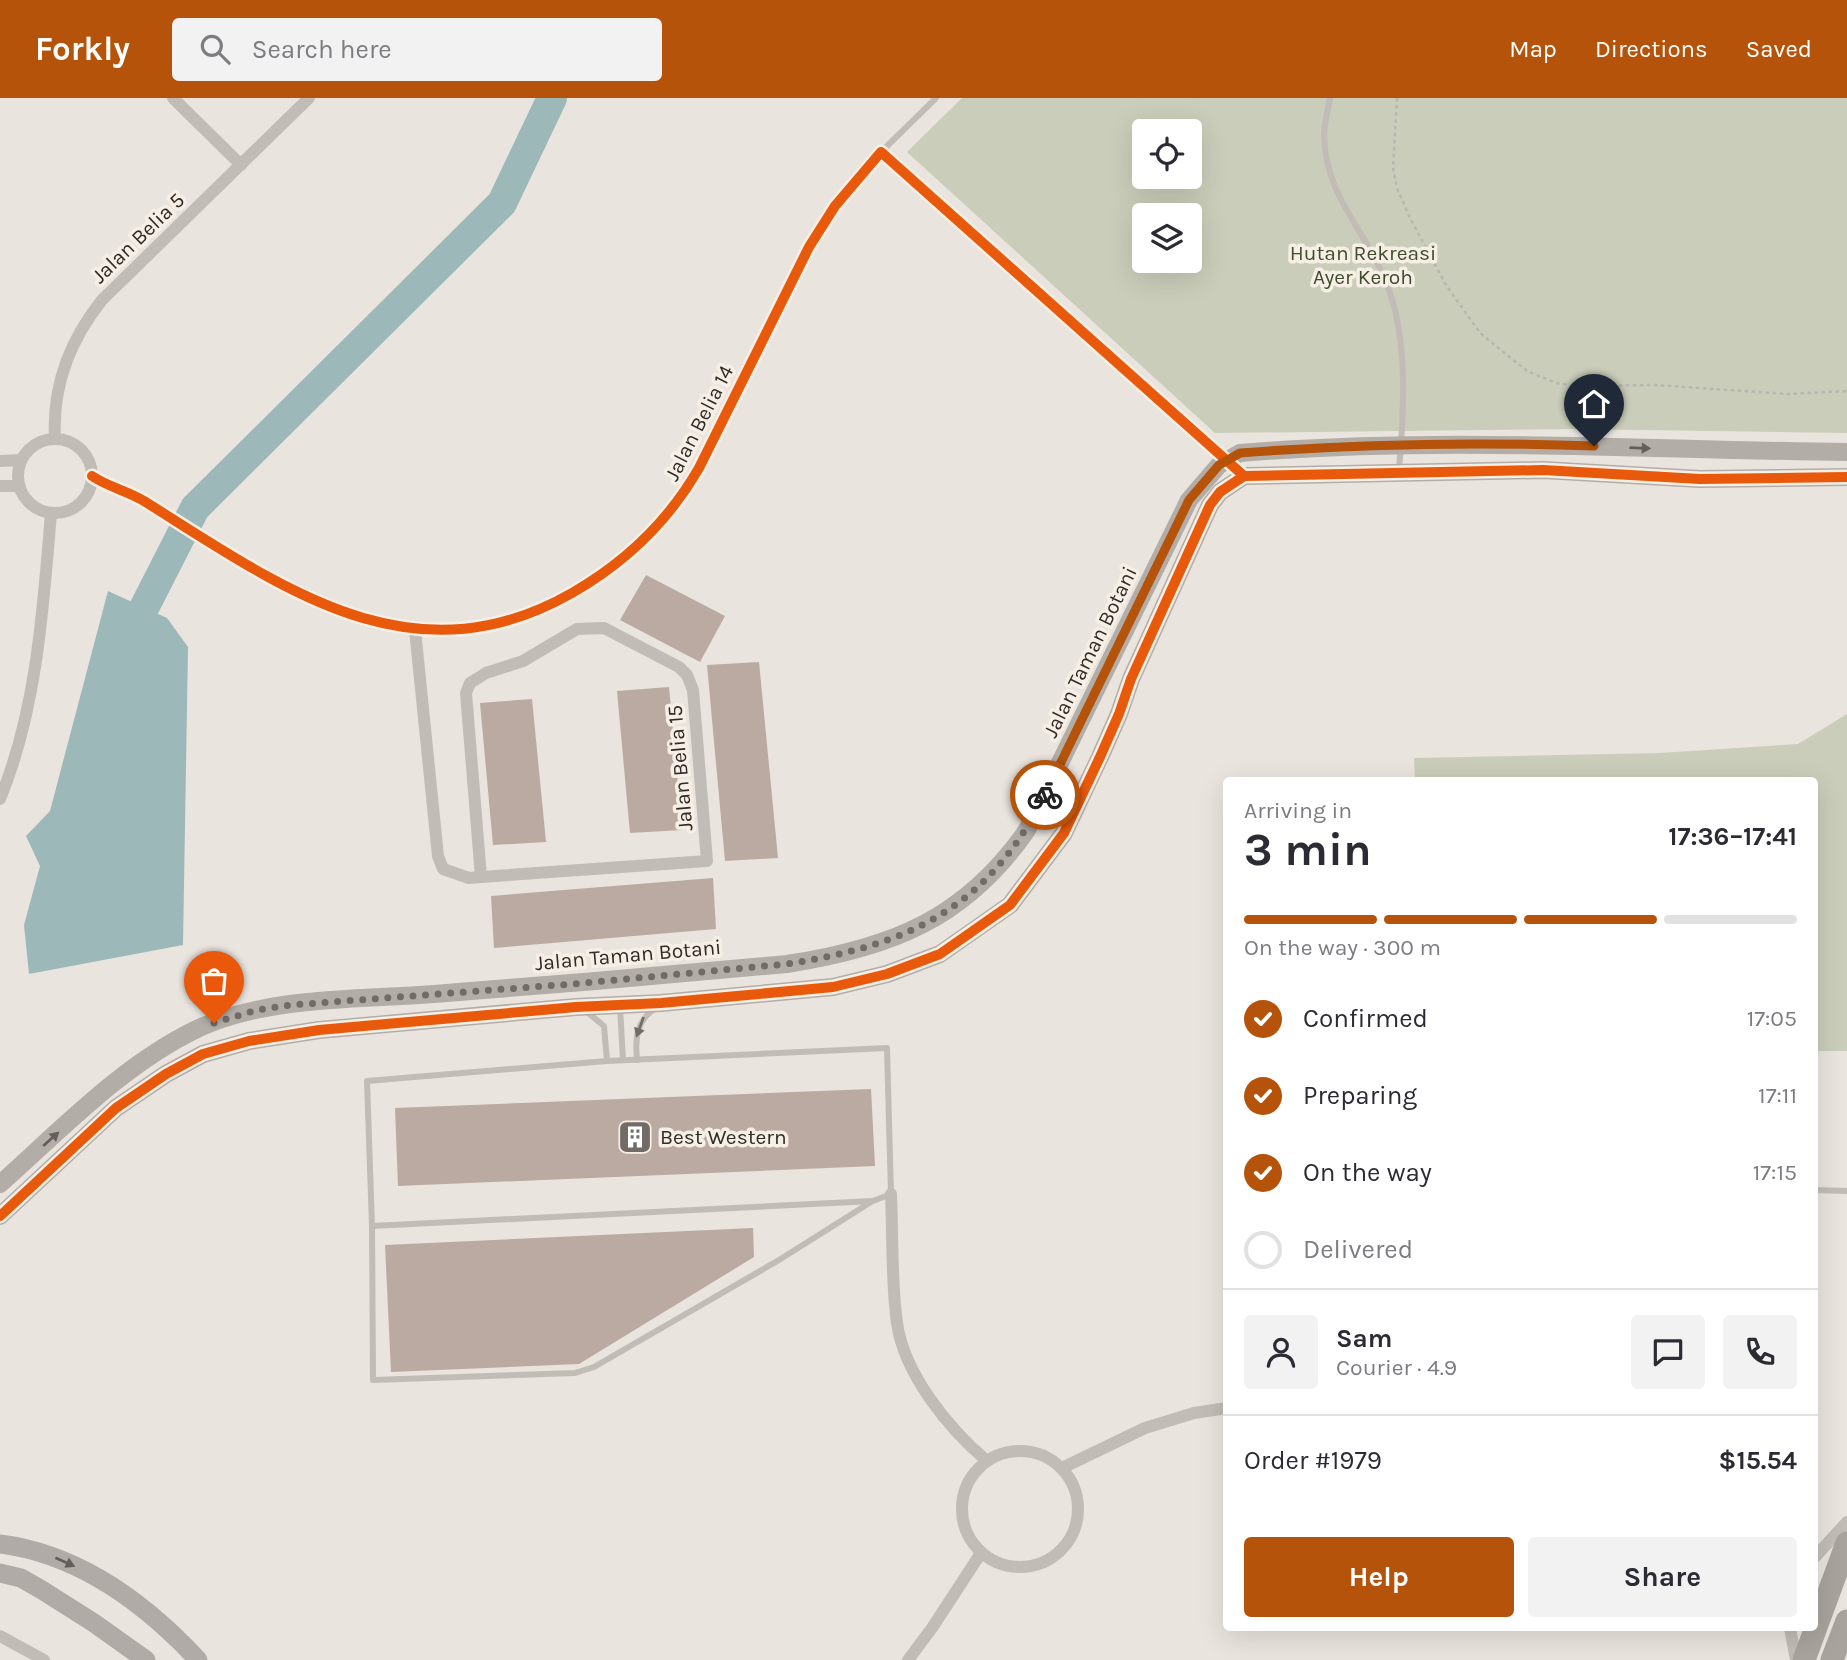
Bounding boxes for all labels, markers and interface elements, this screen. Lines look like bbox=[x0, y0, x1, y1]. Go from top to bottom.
search box bbox=[172, 18, 662, 81]
text: Forkly bbox=[35, 30, 130, 68]
icon: search bbox=[196, 30, 234, 68]
text: Search here bbox=[252, 34, 392, 65]
text: Map bbox=[1509, 35, 1557, 63]
text: Directions bbox=[1595, 35, 1708, 63]
text: Saved bbox=[1746, 35, 1812, 63]
map controls bbox=[1132, 119, 1202, 273]
button: locate bbox=[1132, 119, 1202, 189]
street label: Jalan Belia 5 bbox=[87, 188, 189, 288]
button: layers bbox=[1132, 203, 1202, 273]
park label: Hutan Rekreasi Ayer Keroh bbox=[1290, 241, 1436, 289]
street label: Jalan Belia 14 bbox=[660, 361, 738, 485]
pin bbox=[1564, 374, 1624, 446]
icon: home bbox=[1575, 385, 1613, 423]
one-way arrow bbox=[1630, 442, 1652, 454]
street label: Jalan Taman Botani bbox=[1038, 563, 1142, 741]
street label: Jalan Belia 15 bbox=[663, 704, 697, 832]
courier bbox=[1010, 760, 1080, 830]
icon: bike bbox=[1026, 776, 1064, 814]
text: Arriving in bbox=[1244, 797, 1352, 824]
text: 17:36–17:41 bbox=[1668, 821, 1797, 852]
text: 3 min bbox=[1244, 823, 1372, 877]
text: On the way · 300 m bbox=[1244, 934, 1441, 961]
street label: Jalan Taman Botani bbox=[534, 935, 722, 975]
pin bbox=[184, 951, 244, 1023]
icon: bag bbox=[195, 962, 233, 1000]
icon: check bbox=[1244, 1000, 1282, 1038]
text: Confirmed bbox=[1303, 1003, 1428, 1034]
text: 17:05 bbox=[1747, 1005, 1797, 1032]
one-way arrow bbox=[634, 1017, 645, 1038]
icon: check bbox=[1244, 1077, 1282, 1115]
text: Preparing bbox=[1303, 1080, 1417, 1111]
text: 17:11 bbox=[1758, 1082, 1797, 1109]
building icon: Best Western bbox=[616, 1118, 654, 1156]
place label: Best Western bbox=[660, 1125, 787, 1149]
one-way arrow bbox=[42, 1131, 60, 1147]
icon: check bbox=[1244, 1154, 1282, 1192]
text: On the way bbox=[1303, 1157, 1432, 1188]
text: 17:15 bbox=[1753, 1159, 1797, 1186]
text: Delivered bbox=[1303, 1234, 1413, 1265]
button: person bbox=[1244, 1315, 1318, 1389]
button: chat bbox=[1631, 1315, 1705, 1389]
button: phone bbox=[1723, 1315, 1797, 1389]
text: Sam bbox=[1336, 1323, 1392, 1354]
text: Courier · 4.9 bbox=[1336, 1354, 1457, 1381]
text: Order #1979 bbox=[1244, 1445, 1382, 1476]
text: $15.54 bbox=[1718, 1445, 1797, 1476]
button: Help bbox=[1244, 1537, 1514, 1617]
button: Share bbox=[1528, 1537, 1797, 1617]
one-way arrow bbox=[55, 1557, 76, 1568]

